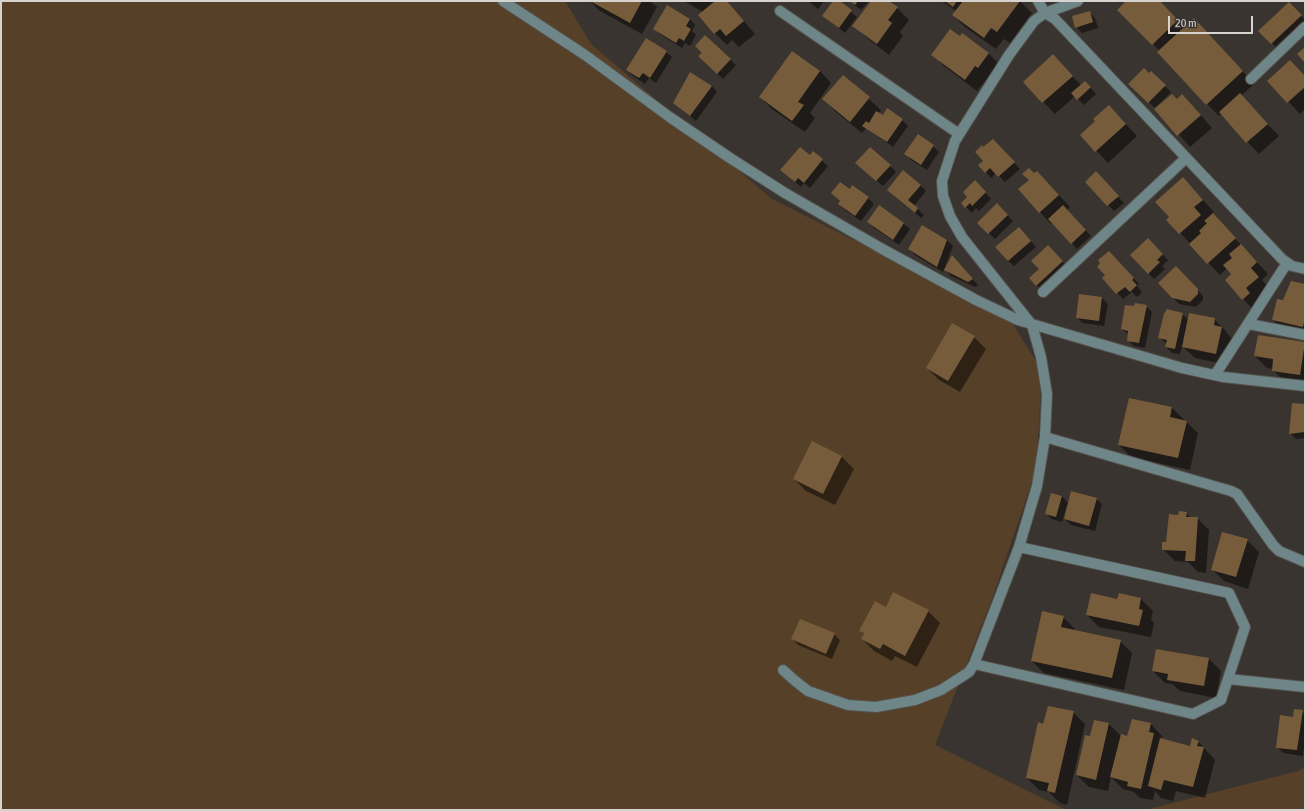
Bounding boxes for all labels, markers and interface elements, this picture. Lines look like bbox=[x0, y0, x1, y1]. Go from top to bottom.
scale bar bbox=[1170, 8, 1255, 34]
text: 20 m bbox=[1175, 16, 1197, 30]

